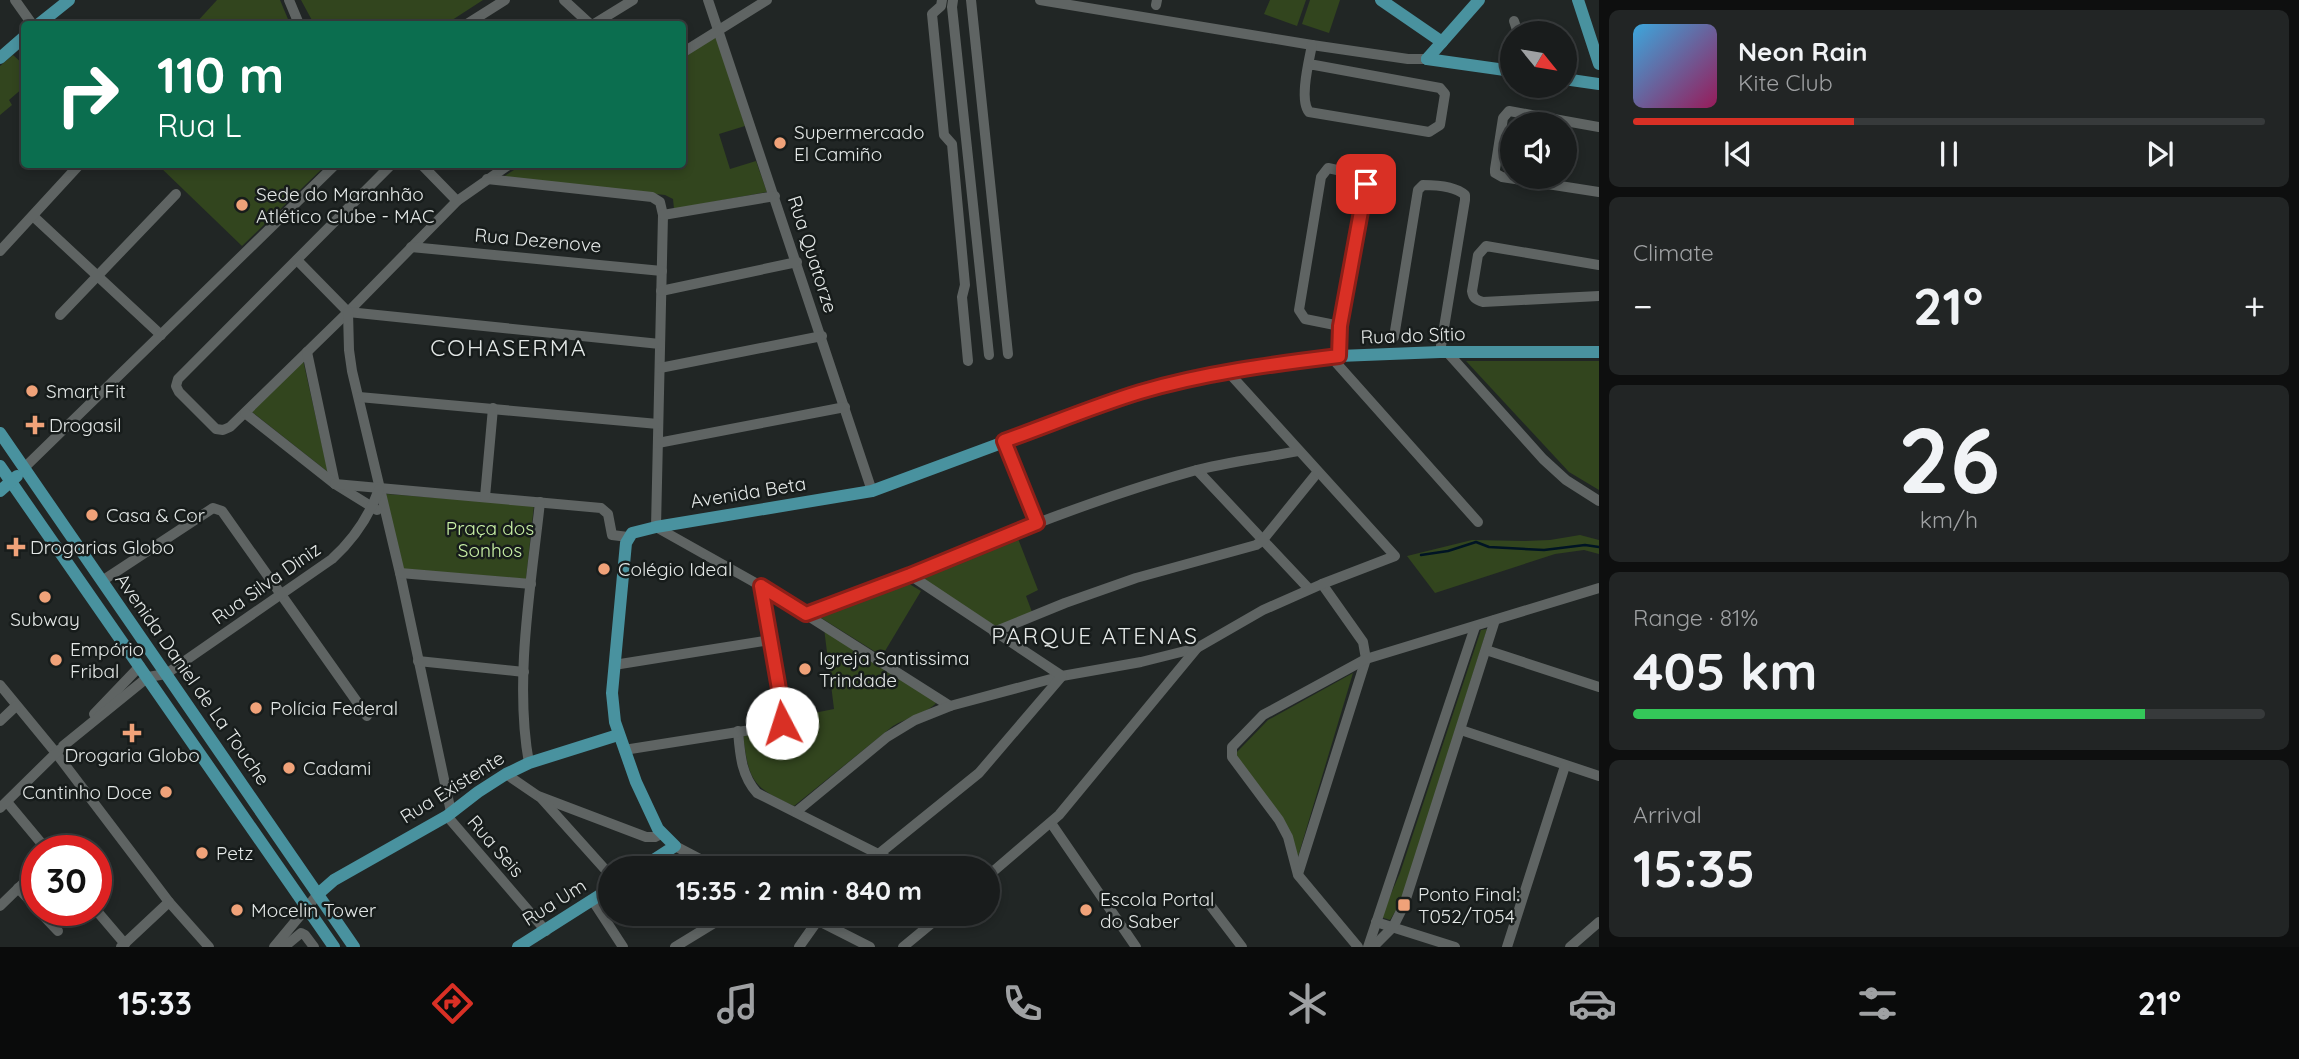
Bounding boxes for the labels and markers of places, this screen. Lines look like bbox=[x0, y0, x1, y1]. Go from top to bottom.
place label: Supermercado El Camiño bbox=[794, 120, 924, 166]
marker: Supermercado El Camiño bbox=[772, 135, 788, 151]
pin bbox=[1336, 154, 1396, 214]
place label: Sede do Maranhão Atlético Clube - MAC bbox=[256, 182, 434, 228]
marker: Sede do Maranhão Atlético Clube - MAC bbox=[234, 197, 250, 213]
place label: Smart Fit bbox=[46, 379, 126, 403]
marker: Smart Fit bbox=[24, 383, 40, 399]
place label: Drogasil bbox=[49, 413, 122, 437]
marker: Drogasil bbox=[27, 417, 43, 433]
place label: Casa & Cor bbox=[106, 503, 206, 527]
marker: Casa & Cor bbox=[84, 507, 100, 523]
place label: Drogarias Globo bbox=[30, 535, 174, 559]
marker: Drogarias Globo bbox=[8, 539, 24, 555]
place label: Colégio Ideal bbox=[618, 557, 732, 581]
marker: Colégio Ideal bbox=[596, 561, 612, 577]
marker: Subway bbox=[37, 589, 53, 605]
place label: Subway bbox=[10, 607, 80, 631]
place label: Empório Fribal bbox=[70, 637, 144, 683]
place label: Igreja Santissima Trindade bbox=[819, 646, 969, 692]
marker: Empório Fribal bbox=[48, 652, 64, 668]
marker: Igreja Santissima Trindade bbox=[797, 661, 813, 677]
place label: Polícia Federal bbox=[270, 696, 398, 720]
marker: Polícia Federal bbox=[248, 700, 264, 716]
marker: Drogaria Globo bbox=[124, 725, 140, 741]
place label: Drogaria Globo bbox=[64, 743, 200, 767]
place label: Cadami bbox=[303, 756, 371, 780]
marker: Cadami bbox=[281, 760, 297, 776]
place label: Cantinho Doce bbox=[22, 780, 152, 804]
marker: Cantinho Doce bbox=[158, 784, 174, 800]
place label: Petz bbox=[216, 841, 253, 865]
marker: Petz bbox=[194, 845, 210, 861]
place label: Ponto Final: T052/T054 bbox=[1418, 882, 1520, 928]
place label: Escola Portal do Saber bbox=[1100, 887, 1214, 933]
marker: Ponto Final: T052/T054 bbox=[1396, 897, 1412, 913]
place label: Mocelin Tower bbox=[251, 898, 377, 922]
marker: Mocelin Tower bbox=[229, 902, 245, 918]
marker: Escola Portal do Saber bbox=[1078, 902, 1094, 918]

